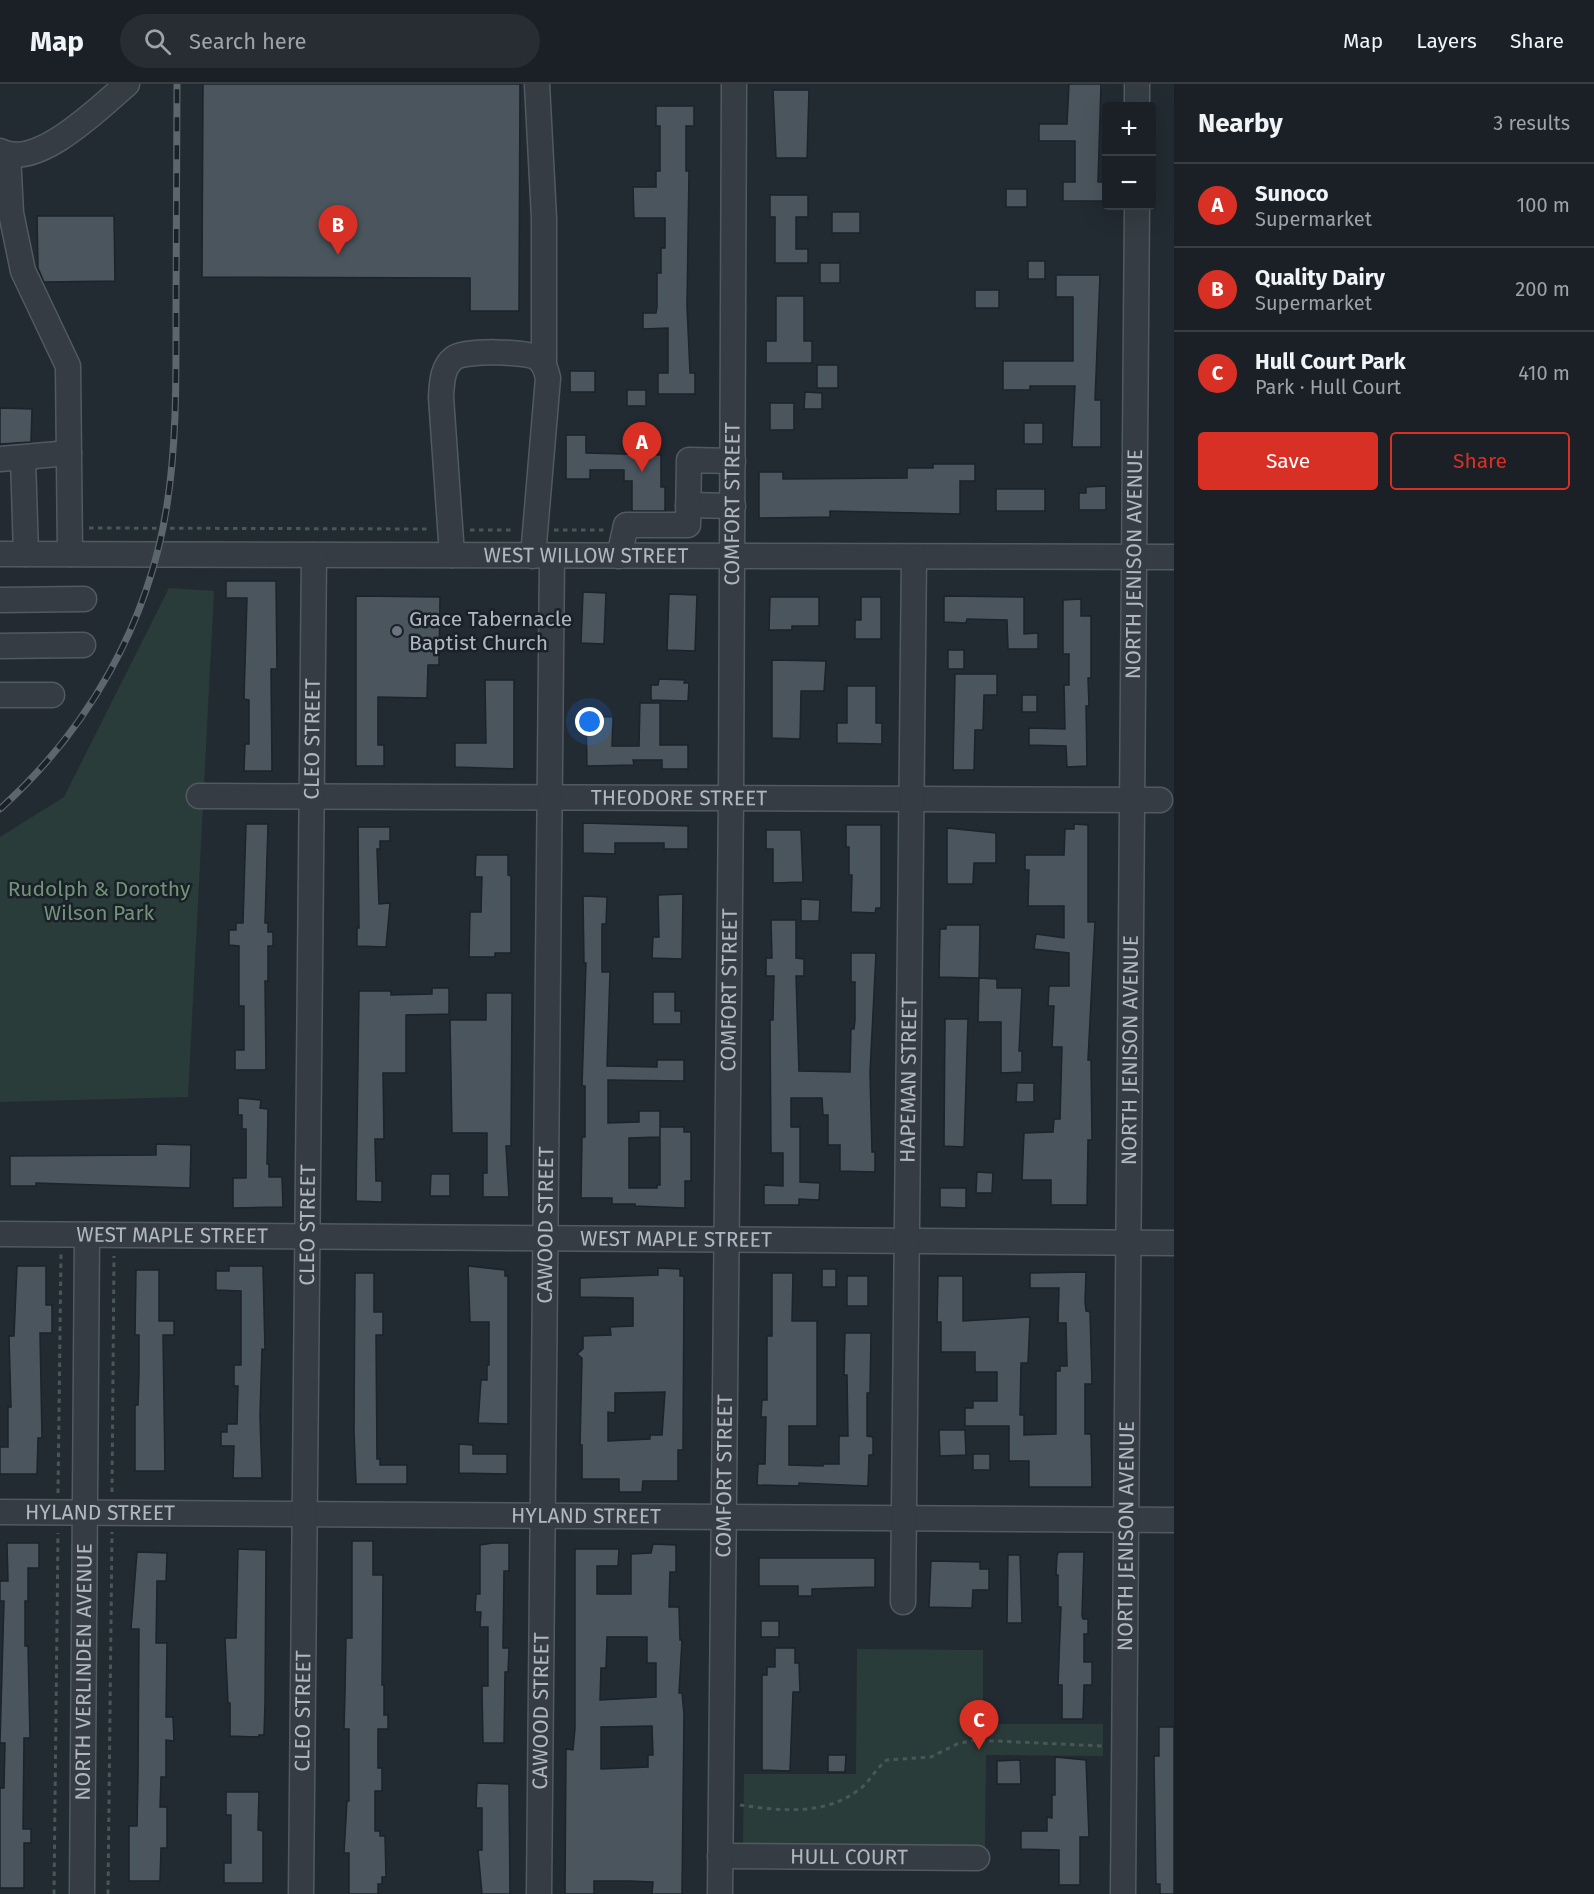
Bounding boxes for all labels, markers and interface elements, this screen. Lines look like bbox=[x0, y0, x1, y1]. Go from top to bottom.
search box bbox=[120, 14, 540, 68]
text: Map bbox=[30, 25, 84, 58]
icon: search bbox=[141, 25, 174, 58]
text: Search here bbox=[189, 28, 307, 55]
text: Map bbox=[1343, 28, 1383, 54]
text: Layers bbox=[1416, 28, 1477, 54]
text: Share bbox=[1510, 28, 1564, 54]
map controls bbox=[1102, 102, 1156, 210]
button: + bbox=[1102, 102, 1156, 156]
text: Nearby bbox=[1198, 108, 1283, 139]
text: 3 results bbox=[1493, 111, 1570, 135]
button: − bbox=[1102, 156, 1156, 210]
text: Sunoco bbox=[1255, 180, 1329, 207]
text: A bbox=[1212, 193, 1223, 217]
text: 100 m bbox=[1517, 193, 1570, 217]
pin: B bbox=[318, 206, 358, 255]
text: Supermarket bbox=[1255, 207, 1372, 231]
text: Quality Dairy bbox=[1255, 264, 1385, 291]
text: B bbox=[1211, 277, 1224, 301]
text: 200 m bbox=[1515, 277, 1570, 301]
text: Supermarket bbox=[1255, 291, 1372, 315]
text: Hull Court Park bbox=[1255, 348, 1406, 375]
text: C bbox=[1212, 361, 1223, 385]
text: 410 m bbox=[1518, 361, 1570, 385]
text: Park · Hull Court bbox=[1255, 375, 1401, 399]
pin: A bbox=[622, 422, 662, 472]
street label: COMFORT STREET bbox=[719, 422, 746, 586]
button: Save bbox=[1198, 432, 1378, 490]
button: Share bbox=[1390, 432, 1570, 490]
street label: NORTH JENISON AVENUE bbox=[1120, 449, 1148, 679]
street label: WEST WILLOW STREET bbox=[484, 542, 689, 569]
place label: Grace Tabernacle Baptist Church bbox=[409, 606, 572, 656]
marker: Grace Tabernacle Baptist Church bbox=[390, 624, 404, 638]
street label: CLEO STREET bbox=[299, 678, 326, 800]
your location bbox=[575, 707, 604, 736]
street label: THEODORE STREET bbox=[591, 785, 767, 811]
park label: Rudolph & Dorothy Wilson Park bbox=[8, 876, 191, 926]
street label: COMFORT STREET bbox=[715, 908, 743, 1072]
street label: NORTH JENISON AVENUE bbox=[1116, 935, 1144, 1165]
street label: HAPEMAN STREET bbox=[895, 997, 922, 1163]
street label: CAWOOD STREET bbox=[532, 1146, 559, 1304]
street label: CLEO STREET bbox=[294, 1164, 321, 1286]
street label: WEST MAPLE STREET bbox=[76, 1222, 268, 1249]
street label: WEST MAPLE STREET bbox=[580, 1225, 772, 1253]
street label: COMFORT STREET bbox=[710, 1394, 738, 1558]
street label: NORTH JENISON AVENUE bbox=[1112, 1421, 1140, 1651]
street label: HYLAND STREET bbox=[25, 1499, 175, 1526]
street label: HYLAND STREET bbox=[511, 1502, 661, 1530]
street label: NORTH VERLINDEN AVENUE bbox=[70, 1543, 98, 1801]
street label: CAWOOD STREET bbox=[527, 1632, 555, 1790]
street label: CLEO STREET bbox=[289, 1650, 316, 1772]
pin: C bbox=[960, 1700, 998, 1750]
street label: HULL COURT bbox=[790, 1844, 908, 1870]

